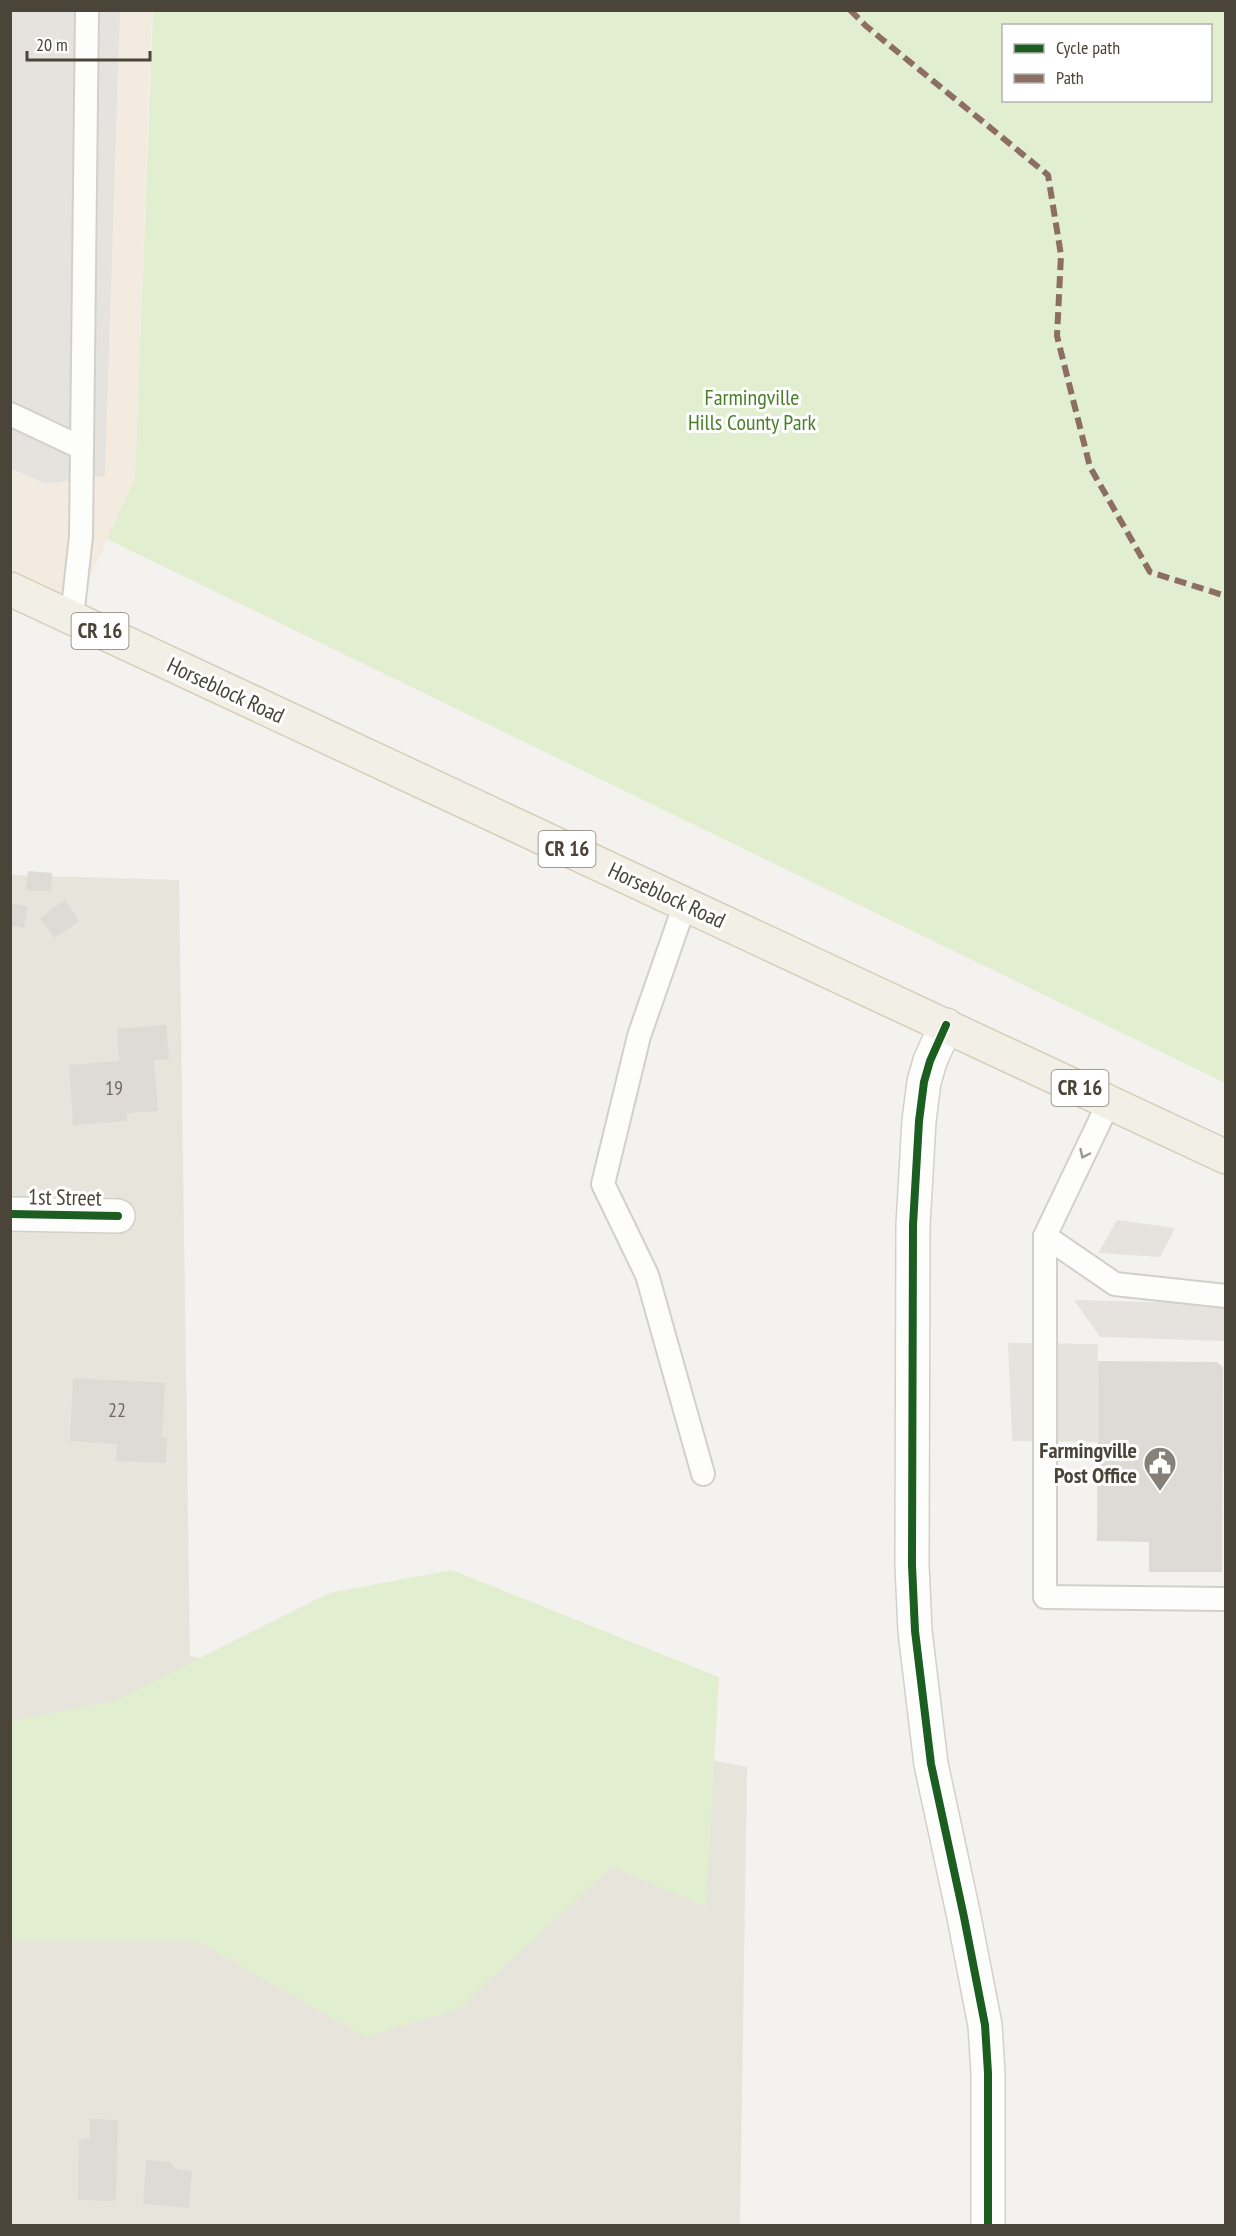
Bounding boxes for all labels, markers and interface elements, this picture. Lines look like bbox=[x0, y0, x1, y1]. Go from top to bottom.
scale bar bbox=[27, 24, 150, 62]
legend bbox=[1002, 24, 1212, 102]
text: 20 m bbox=[36, 33, 68, 56]
text: Cycle path bbox=[1056, 36, 1120, 59]
text: Path bbox=[1056, 66, 1084, 89]
park label: Farmingville Hills County Park bbox=[688, 383, 816, 436]
road number: CR 16 bbox=[72, 613, 128, 649]
street label: Horseblock Road bbox=[163, 651, 289, 729]
road number: CR 16 bbox=[538, 831, 596, 867]
street label: Horseblock Road bbox=[604, 856, 730, 934]
road number: CR 16 bbox=[1052, 1070, 1108, 1106]
house number: 19 bbox=[105, 1075, 123, 1101]
one-way arrow bbox=[1080, 1148, 1091, 1159]
street label: 1st Street bbox=[28, 1182, 102, 1212]
house number: 22 bbox=[108, 1397, 126, 1423]
place label: Farmingville Post Office bbox=[1039, 1436, 1137, 1489]
public building icon: Farmingville Post Office bbox=[1142, 1445, 1178, 1492]

